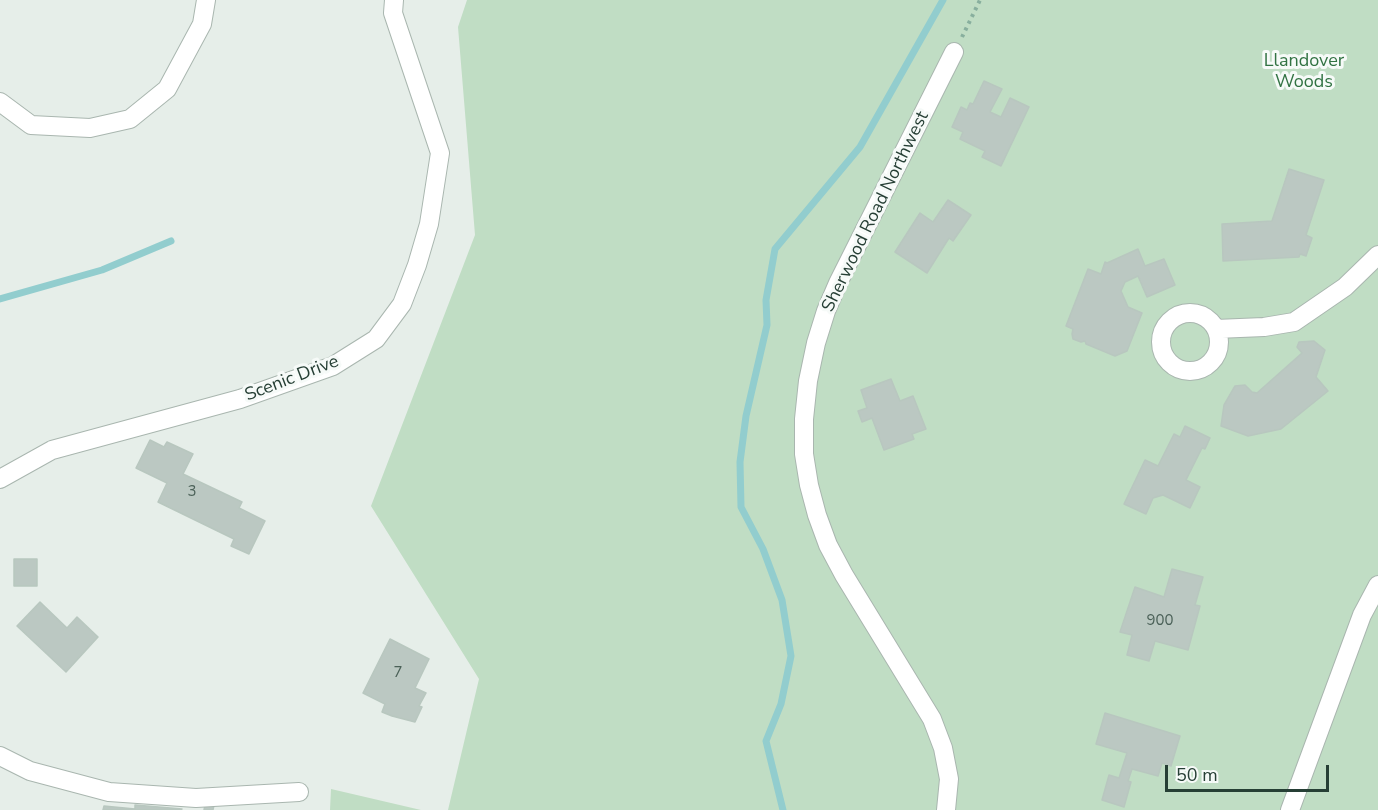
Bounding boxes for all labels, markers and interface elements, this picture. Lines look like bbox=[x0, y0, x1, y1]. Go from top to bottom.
park label: Llandover Woods bbox=[1264, 51, 1344, 94]
street label: Sherwood Road Northwest bbox=[818, 108, 934, 316]
street label: Scenic Drive bbox=[242, 351, 342, 407]
house number: 3 bbox=[188, 483, 196, 501]
house number: 900 bbox=[1147, 612, 1173, 630]
house number: 7 bbox=[394, 664, 402, 682]
scale bar bbox=[1168, 753, 1332, 791]
text: 50 m bbox=[1176, 763, 1218, 787]

